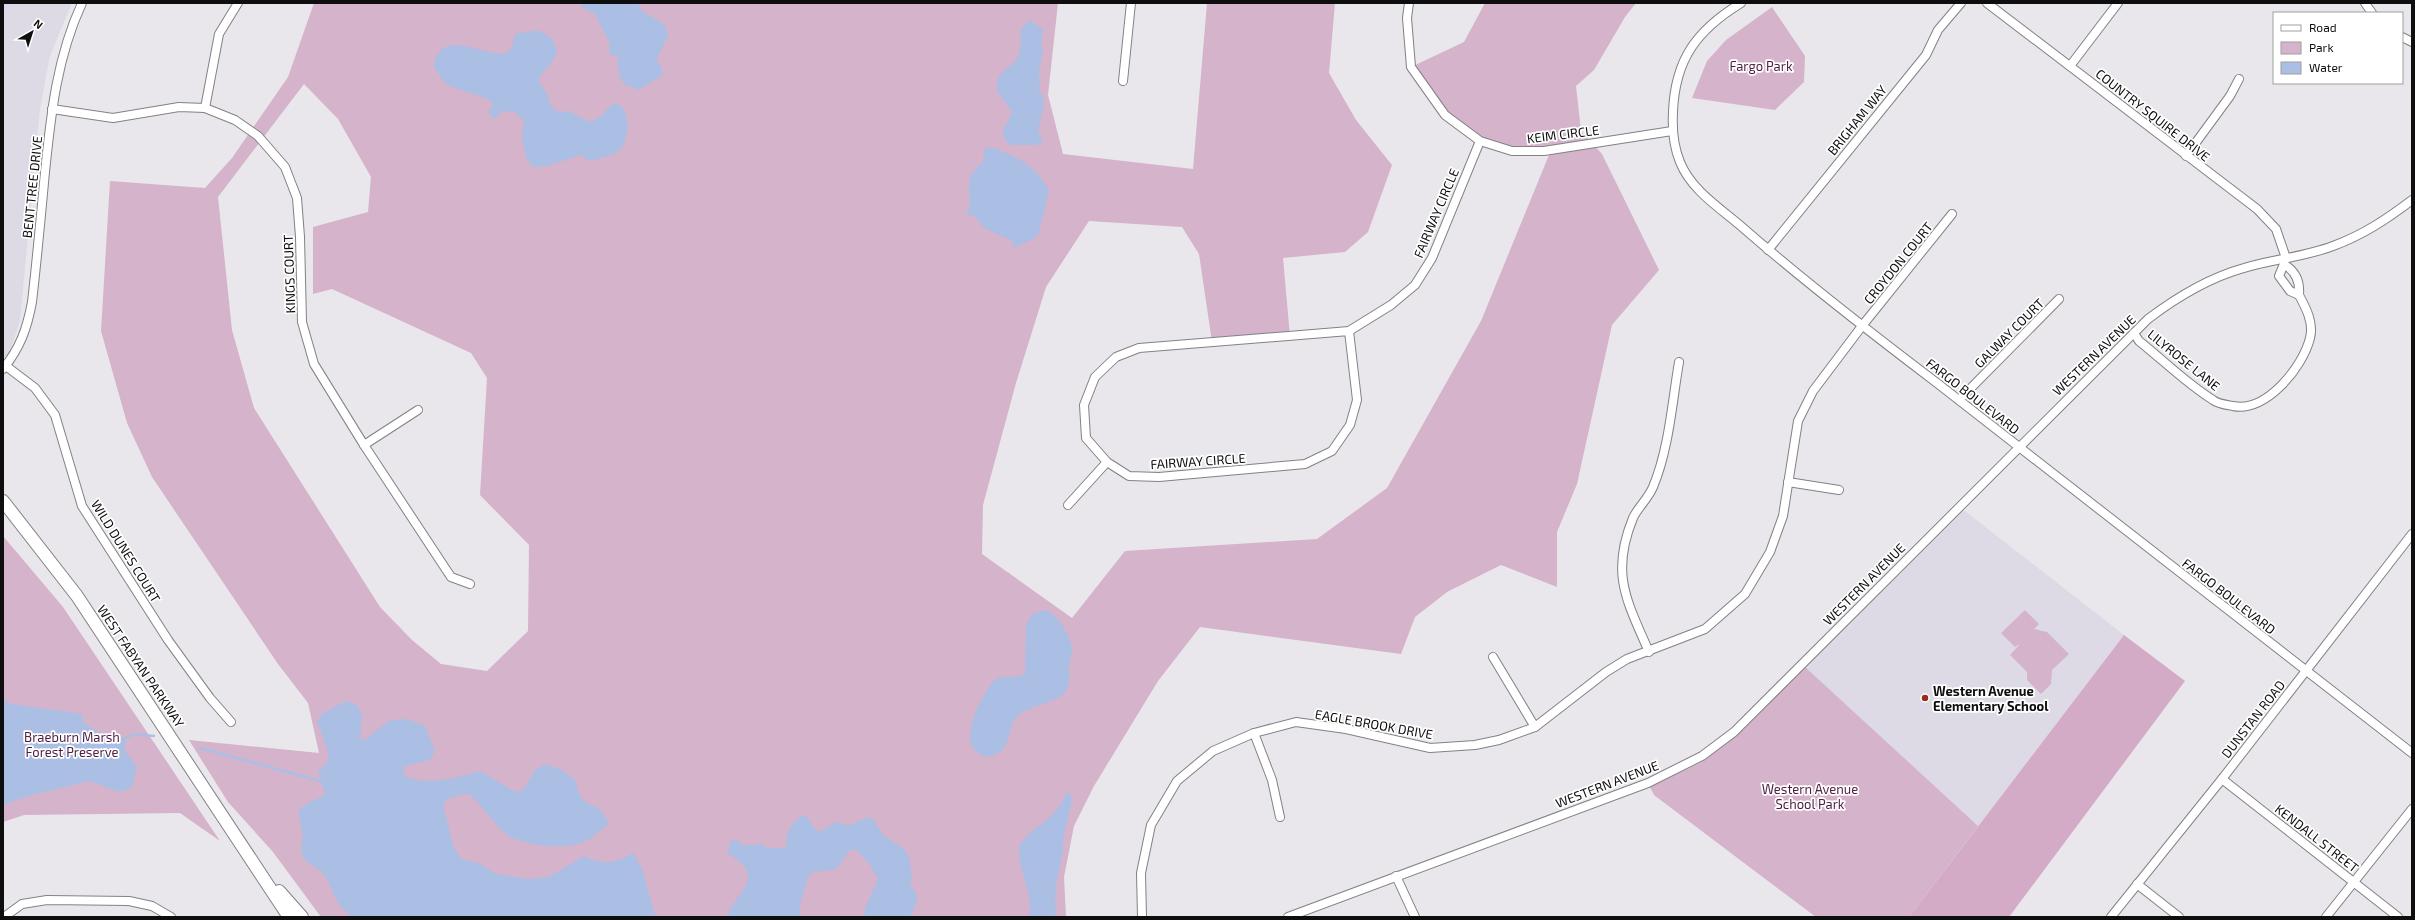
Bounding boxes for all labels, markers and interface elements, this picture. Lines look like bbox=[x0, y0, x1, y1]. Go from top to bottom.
north arrow bbox=[12, 12, 52, 52]
legend bbox=[2273, 12, 2403, 84]
text: N bbox=[31, 16, 46, 31]
text: Road bbox=[2309, 20, 2337, 34]
text: Park bbox=[2309, 40, 2334, 54]
park label: Fargo Park bbox=[1729, 58, 1793, 74]
text: Water bbox=[2309, 60, 2343, 74]
street label: COUNTRY SQUIRE DRIVE bbox=[2093, 65, 2213, 165]
street label: BRIGHAM WAY bbox=[1824, 81, 1890, 158]
street label: KEIM CIRCLE bbox=[1526, 122, 1600, 146]
street label: BENT TREE DRIVE bbox=[19, 135, 45, 239]
street label: FAIRWAY CIRCLE bbox=[1410, 166, 1462, 260]
street label: CROYDON COURT bbox=[1860, 218, 1936, 307]
street label: KINGS COURT bbox=[280, 234, 298, 314]
street label: GALWAY COURT bbox=[1971, 295, 2047, 371]
street label: WESTERN AVENUE bbox=[2049, 311, 2139, 399]
street label: LILYROSE LANE bbox=[2145, 326, 2223, 394]
street label: FARGO BOULEVARD bbox=[1923, 355, 2023, 437]
street label: FAIRWAY CIRCLE bbox=[1150, 450, 1246, 472]
street label: WILD DUNES COURT bbox=[88, 497, 164, 606]
street label: WESTERN AVENUE bbox=[1820, 540, 1908, 628]
street label: FARGO BOULEVARD bbox=[2179, 555, 2279, 637]
street label: WEST FABYAN PARKWAY bbox=[94, 602, 188, 731]
street label: DUNSTAN ROAD bbox=[2218, 677, 2288, 761]
place label: Western Avenue Elementary School bbox=[1933, 683, 2049, 714]
marker: Western Avenue Elementary School bbox=[1920, 693, 1930, 703]
street label: EAGLE BROOK DRIVE bbox=[1314, 706, 1434, 742]
park label: Braeburn Marsh Forest Preserve bbox=[24, 729, 120, 760]
street label: WESTERN AVENUE bbox=[1553, 757, 1661, 811]
park label: Western Avenue School Park bbox=[1762, 781, 1858, 812]
street label: KENDALL STREET bbox=[2272, 800, 2362, 876]

